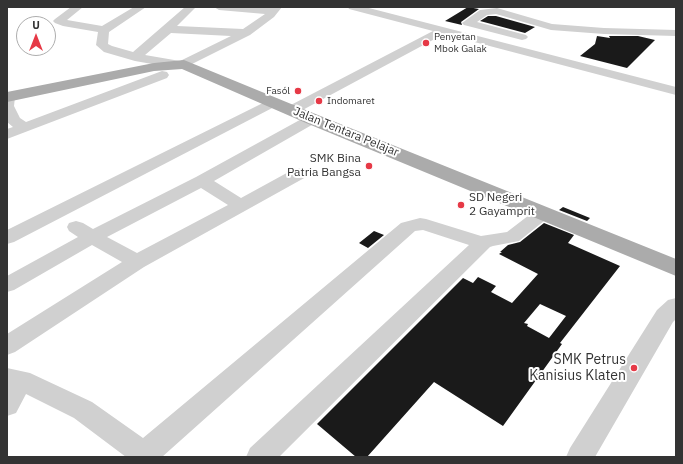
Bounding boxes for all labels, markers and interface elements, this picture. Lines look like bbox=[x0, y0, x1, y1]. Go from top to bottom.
north arrow bbox=[16, 16, 56, 56]
text: U bbox=[32, 18, 40, 32]
place label: Penyetan Mbok Galak bbox=[434, 31, 487, 54]
marker: Penyetan Mbok Galak bbox=[421, 38, 431, 48]
place label: Fasól bbox=[266, 85, 290, 97]
marker: Fasól bbox=[293, 86, 303, 96]
place label: Indomaret bbox=[327, 95, 375, 107]
marker: Indomaret bbox=[314, 96, 324, 106]
street label: Jalan Tentara Pelajar bbox=[291, 104, 401, 160]
place label: SMK Bina Patria Bangsa bbox=[287, 152, 361, 180]
marker: SMK Bina Patria Bangsa bbox=[364, 161, 374, 171]
place label: SD Negeri 2 Gayamprit bbox=[469, 191, 535, 219]
marker: SD Negeri 2 Gayamprit bbox=[456, 200, 466, 210]
place label: SMK Petrus Kanisius Klaten bbox=[529, 352, 626, 384]
marker: SMK Petrus Kanisius Klaten bbox=[629, 363, 639, 373]

